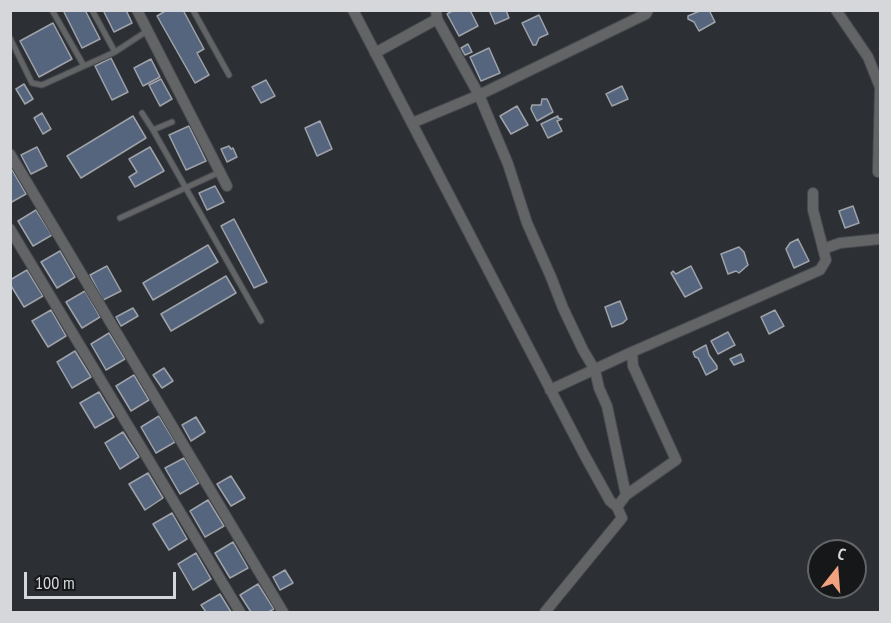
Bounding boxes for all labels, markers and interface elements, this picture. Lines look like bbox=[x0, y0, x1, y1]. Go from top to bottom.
north arrow bbox=[807, 539, 867, 599]
text: С bbox=[835, 543, 848, 564]
scale bar bbox=[27, 560, 178, 598]
text: 100 m bbox=[35, 571, 75, 594]

